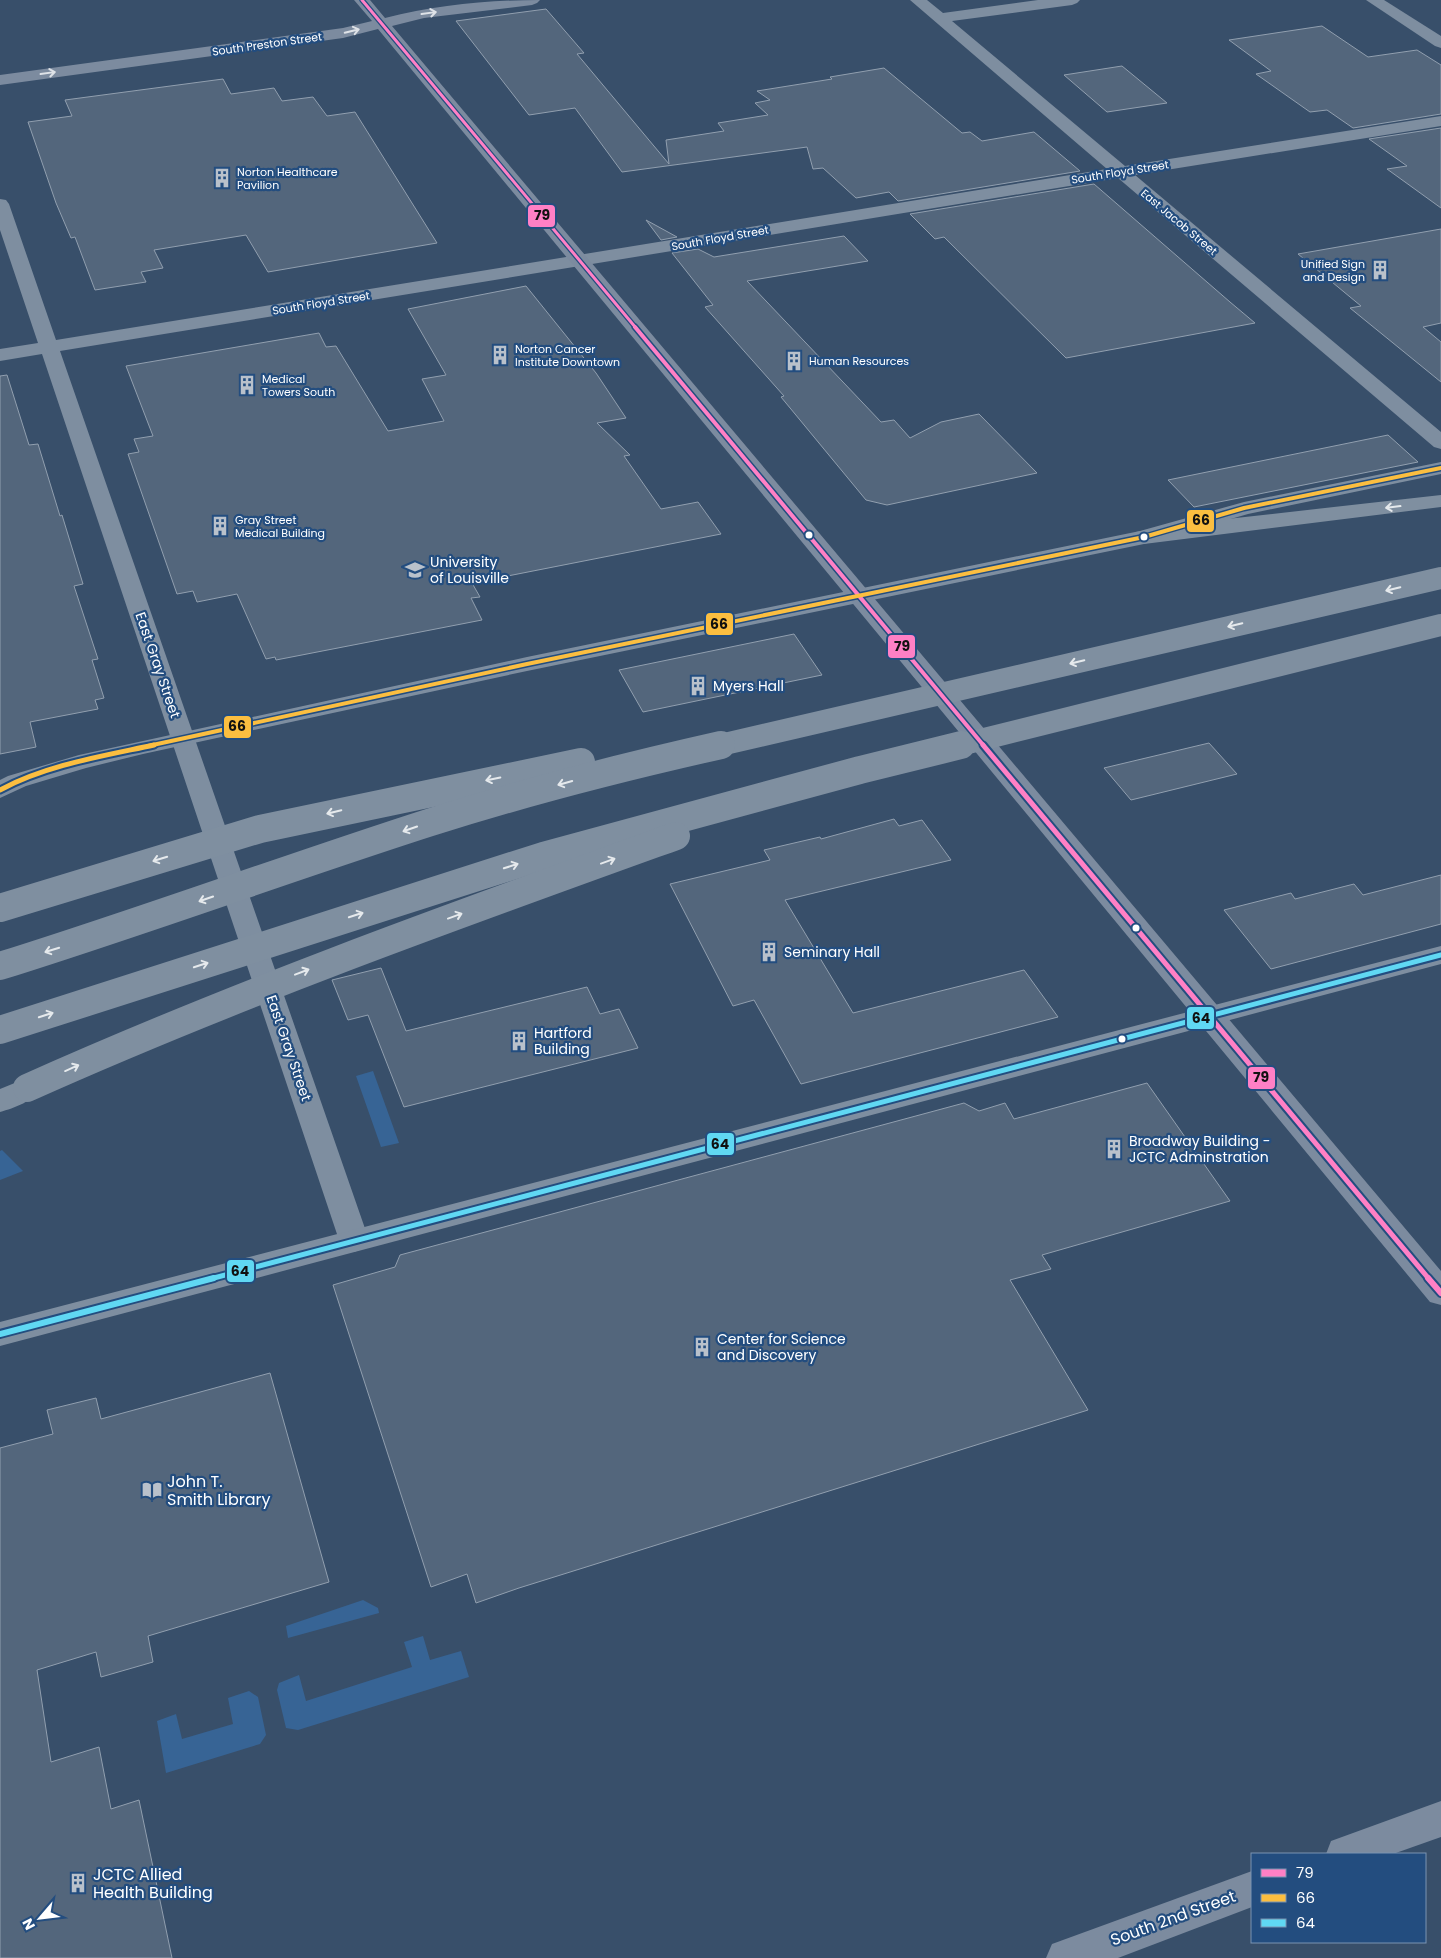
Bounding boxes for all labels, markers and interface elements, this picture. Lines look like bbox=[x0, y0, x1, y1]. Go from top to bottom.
one-way arrow bbox=[421, 8, 437, 18]
one-way arrow bbox=[343, 26, 359, 35]
street label: South Preston Street bbox=[211, 28, 323, 60]
one-way arrow bbox=[40, 67, 56, 77]
street label: South Floyd Street bbox=[1070, 156, 1170, 188]
place label: Norton Healthcare Pavilion bbox=[237, 164, 338, 193]
building icon: Norton Healthcare Pavilion bbox=[211, 167, 233, 189]
street label: East Jacob Street bbox=[1137, 185, 1221, 259]
line badge: 79 bbox=[527, 204, 556, 228]
text: 79 bbox=[534, 205, 550, 225]
street label: South Floyd Street bbox=[670, 222, 770, 254]
place label: Unified Sign and Design bbox=[1301, 256, 1365, 285]
building icon: Unified Sign and Design bbox=[1369, 259, 1391, 281]
street label: South Floyd Street bbox=[271, 287, 371, 319]
place label: Norton Cancer Institute Downtown bbox=[515, 341, 620, 370]
building icon: Norton Cancer Institute Downtown bbox=[489, 344, 511, 366]
building icon: Human Resources bbox=[783, 350, 805, 372]
place label: Human Resources bbox=[809, 353, 909, 369]
place label: Medical Towers South bbox=[262, 371, 335, 400]
building icon: Medical Towers South bbox=[236, 374, 258, 396]
one-way arrow bbox=[1385, 502, 1401, 512]
line badge: 66 bbox=[1186, 509, 1215, 533]
text: 66 bbox=[1192, 510, 1210, 530]
place label: Gray Street Medical Building bbox=[235, 512, 325, 541]
building icon: Gray Street Medical Building bbox=[209, 515, 231, 537]
unlabelled marker bbox=[804, 530, 814, 540]
unlabelled marker bbox=[1139, 532, 1149, 542]
place label: University of Louisville bbox=[430, 552, 509, 588]
school or university icon: University of Louisville bbox=[404, 559, 426, 581]
one-way arrow bbox=[1386, 585, 1402, 594]
street label: East Gray Street bbox=[130, 609, 186, 721]
line badge: 66 bbox=[705, 612, 734, 636]
text: 66 bbox=[710, 614, 728, 634]
one-way arrow bbox=[1228, 621, 1244, 630]
line badge: 79 bbox=[887, 634, 916, 659]
text: 79 bbox=[894, 636, 910, 656]
one-way arrow bbox=[1069, 658, 1085, 667]
building icon: Myers Hall bbox=[687, 675, 709, 697]
place label: Myers Hall bbox=[713, 676, 784, 696]
line badge: 66 bbox=[223, 715, 252, 739]
text: 66 bbox=[228, 716, 246, 736]
one-way arrow bbox=[485, 775, 501, 784]
one-way arrow bbox=[558, 778, 574, 788]
one-way arrow bbox=[326, 808, 342, 817]
one-way arrow bbox=[402, 825, 418, 835]
one-way arrow bbox=[153, 855, 169, 865]
one-way arrow bbox=[600, 856, 615, 865]
one-way arrow bbox=[502, 861, 518, 870]
one-way arrow bbox=[199, 895, 215, 904]
one-way arrow bbox=[347, 910, 363, 920]
one-way arrow bbox=[447, 911, 462, 920]
unlabelled marker bbox=[1131, 923, 1141, 933]
building icon: Seminary Hall bbox=[758, 941, 780, 963]
place label: Seminary Hall bbox=[784, 942, 880, 962]
one-way arrow bbox=[45, 946, 60, 955]
one-way arrow bbox=[193, 959, 209, 969]
one-way arrow bbox=[294, 967, 310, 976]
street label: East Gray Street bbox=[261, 992, 317, 1104]
line badge: 64 bbox=[1186, 1006, 1215, 1030]
text: 64 bbox=[1192, 1008, 1210, 1028]
one-way arrow bbox=[38, 1009, 54, 1019]
place label: Hartford Building bbox=[534, 1023, 592, 1059]
building icon: Hartford Building bbox=[508, 1030, 530, 1052]
unlabelled marker bbox=[1117, 1034, 1127, 1044]
one-way arrow bbox=[64, 1062, 79, 1072]
line badge: 79 bbox=[1247, 1066, 1276, 1090]
text: 79 bbox=[1253, 1067, 1269, 1087]
place label: Broadway Building - JCTC Adminstration bbox=[1129, 1131, 1270, 1167]
line badge: 64 bbox=[706, 1132, 735, 1156]
text: 64 bbox=[711, 1134, 729, 1154]
building icon: Broadway Building - JCTC Adminstration bbox=[1103, 1138, 1125, 1160]
line badge: 64 bbox=[226, 1259, 255, 1283]
text: 64 bbox=[231, 1261, 249, 1281]
place label: Center for Science and Discovery bbox=[717, 1329, 846, 1365]
building icon: Center for Science and Discovery bbox=[691, 1336, 713, 1358]
place label: John T. Smith Library bbox=[167, 1470, 271, 1511]
library icon: John T. Smith Library bbox=[141, 1479, 163, 1501]
legend bbox=[1251, 1853, 1426, 1943]
text: 79 bbox=[1296, 1862, 1314, 1883]
place label: JCTC Allied Health Building bbox=[93, 1863, 213, 1904]
building icon: JCTC Allied Health Building bbox=[67, 1872, 89, 1894]
street label: South 2nd Street bbox=[1107, 1885, 1239, 1951]
text: 66 bbox=[1296, 1887, 1315, 1908]
north arrow bbox=[15, 1893, 65, 1943]
text: 64 bbox=[1296, 1912, 1315, 1933]
text: N bbox=[17, 1915, 40, 1933]

